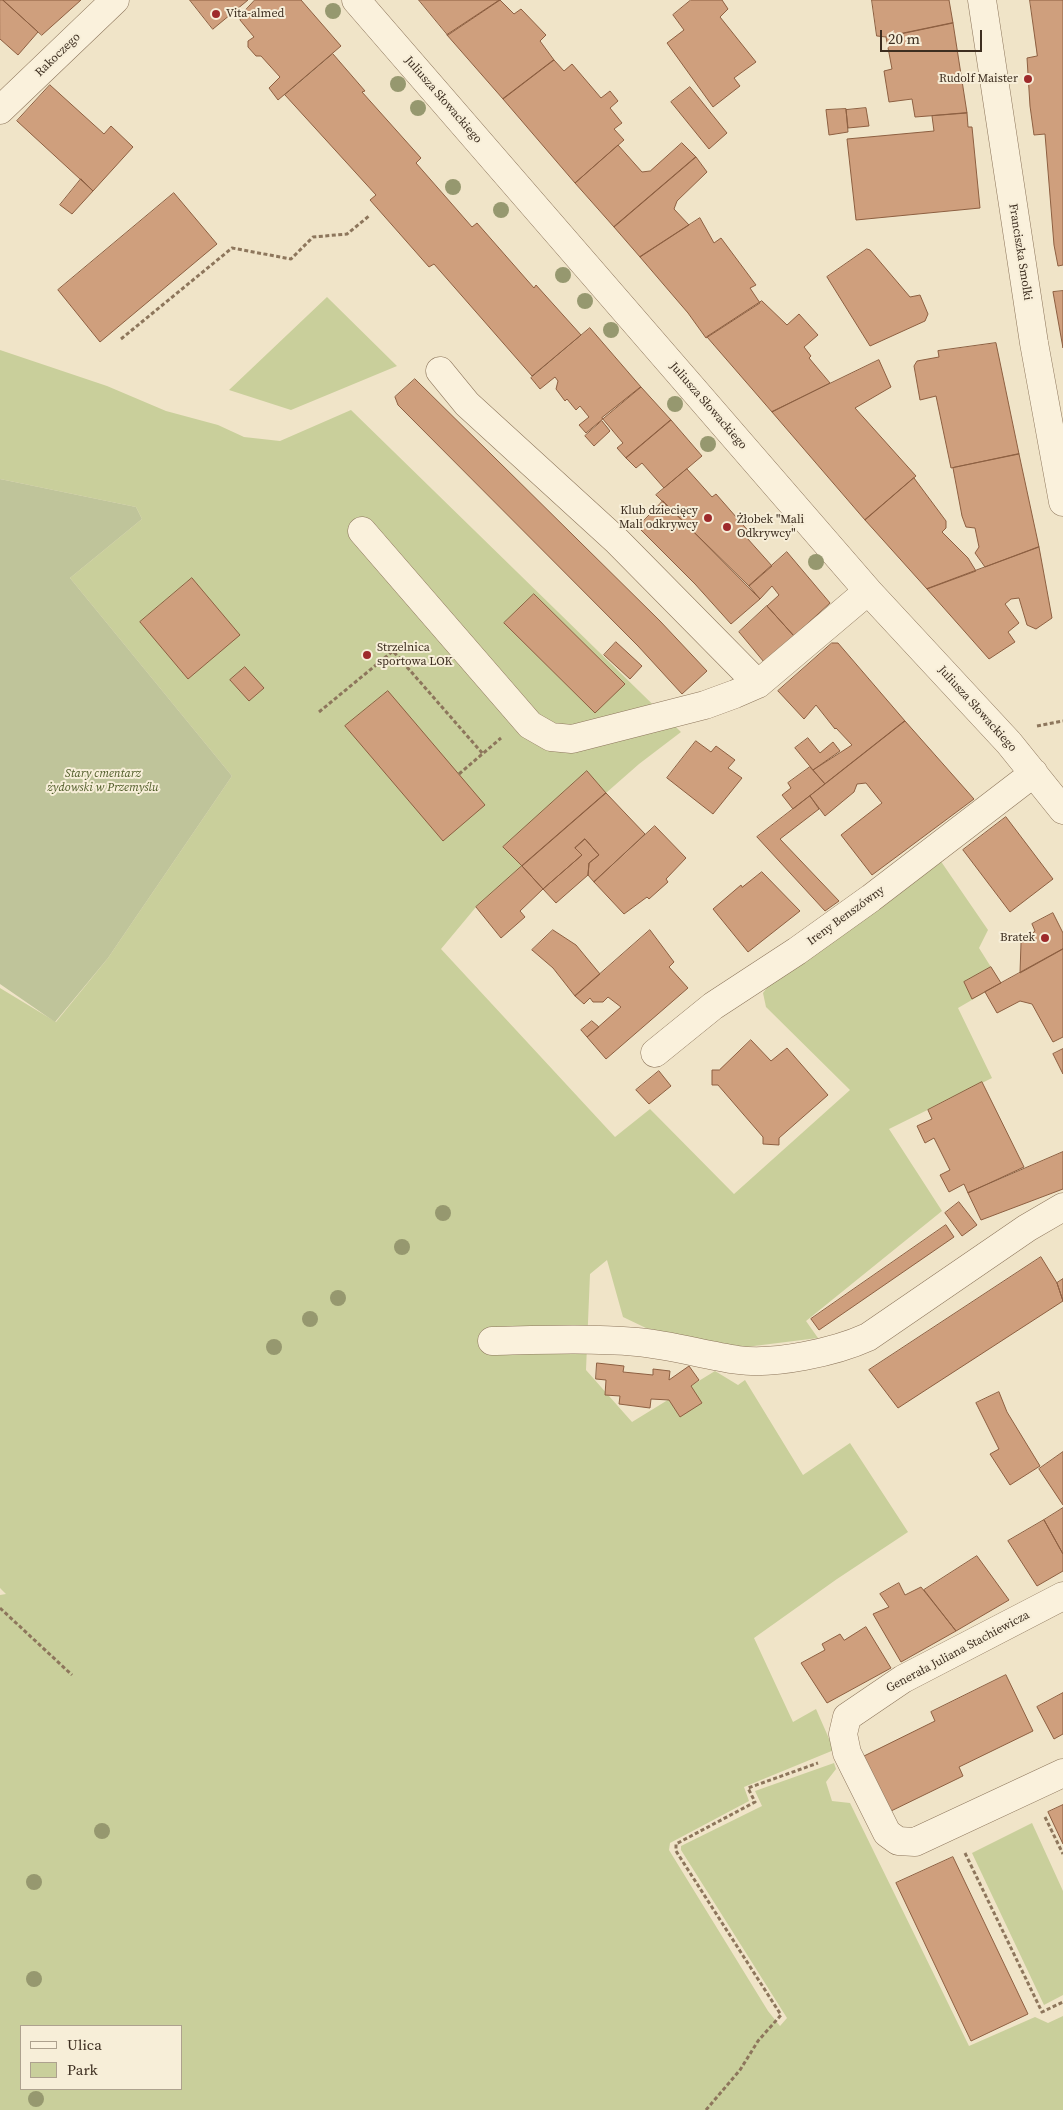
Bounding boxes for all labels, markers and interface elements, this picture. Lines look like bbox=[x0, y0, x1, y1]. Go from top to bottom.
place label: Vita-almed bbox=[226, 7, 284, 21]
marker: Vita-almed bbox=[210, 8, 222, 20]
scale bar bbox=[883, 20, 986, 52]
text: 20 m bbox=[888, 28, 920, 49]
street label: Rakoczego bbox=[33, 30, 83, 80]
street label: Juliusza Słowackiego bbox=[401, 53, 485, 147]
place label: Rudolf Maister bbox=[939, 72, 1018, 86]
marker: Rudolf Maister bbox=[1022, 73, 1034, 85]
street label: Franciszka Smolki bbox=[1005, 203, 1035, 301]
street label: Juliusza Słowackiego bbox=[666, 359, 750, 453]
place label: Klub dziecięcy Mali odkrywcy bbox=[619, 504, 698, 532]
marker: Klub dziecięcy Mali odkrywcy bbox=[702, 512, 714, 524]
place label: Żłobek "Mali Odkrywcy" bbox=[737, 513, 804, 541]
marker: Żłobek "Mali Odkrywcy" bbox=[721, 521, 733, 533]
place label: Strzelnica sportowa LOK bbox=[377, 641, 452, 669]
marker: Strzelnica sportowa LOK bbox=[361, 649, 373, 661]
street label: Juliusza Słowackiego bbox=[935, 663, 1019, 755]
park label: Stary cmentarz żydowski w Przemyślu bbox=[47, 767, 159, 795]
street label: Ireny Benszówny bbox=[805, 883, 887, 949]
place label: Bratek bbox=[1000, 931, 1035, 945]
marker: Bratek bbox=[1039, 932, 1051, 944]
street label: Generała Juliana Stachiewicza bbox=[884, 1608, 1032, 1696]
legend bbox=[20, 2025, 182, 2090]
text: Ulica bbox=[67, 2034, 102, 2055]
text: Park bbox=[67, 2059, 98, 2080]

